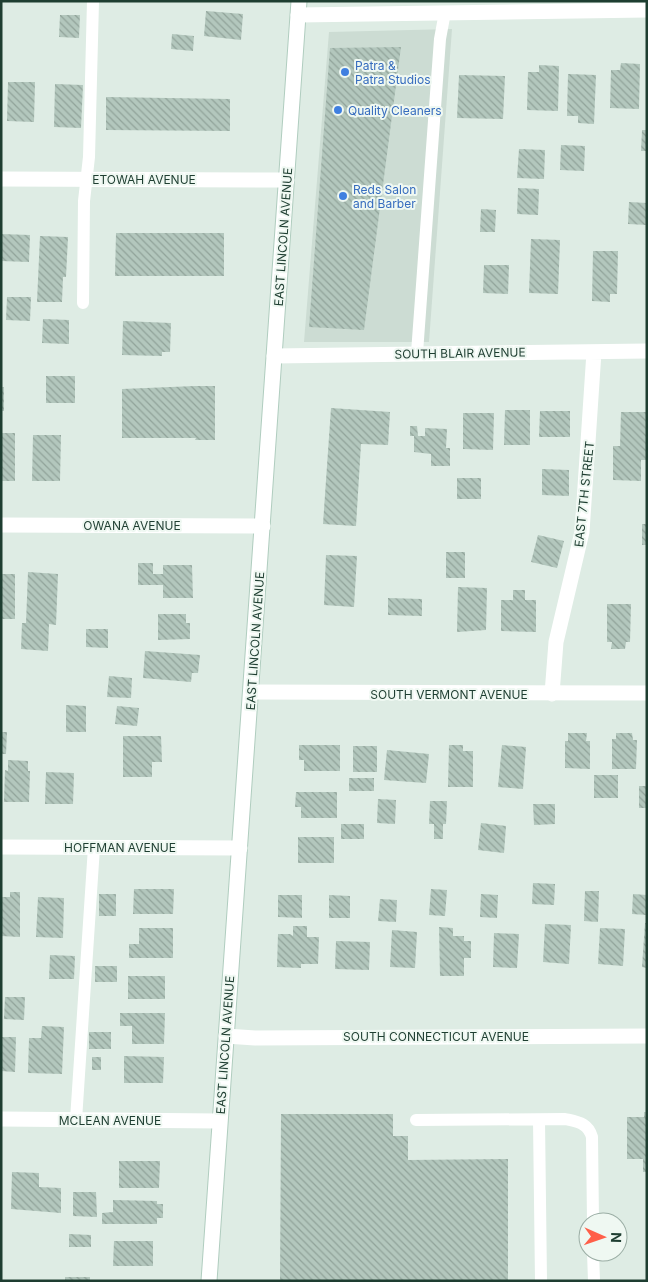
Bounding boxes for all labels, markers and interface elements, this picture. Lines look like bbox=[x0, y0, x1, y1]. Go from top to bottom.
place label: Patra & Patra Studios bbox=[355, 58, 430, 87]
marker: Patra & Patra Studios bbox=[339, 66, 351, 78]
place label: Quality Cleaners bbox=[348, 103, 442, 118]
marker: Quality Cleaners bbox=[332, 104, 344, 116]
street label: EAST LINCOLN AVENUE bbox=[271, 167, 295, 307]
street label: ETOWAH AVENUE bbox=[92, 172, 196, 187]
place label: Reds Salon and Barber bbox=[353, 182, 416, 211]
marker: Reds Salon and Barber bbox=[337, 190, 349, 202]
street label: SOUTH BLAIR AVENUE bbox=[394, 344, 526, 362]
street label: EAST 7TH STREET bbox=[571, 440, 597, 548]
street label: OWANA AVENUE bbox=[83, 518, 181, 533]
street label: EAST LINCOLN AVENUE bbox=[243, 571, 267, 711]
street label: SOUTH VERMONT AVENUE bbox=[370, 687, 528, 702]
street label: HOFFMAN AVENUE bbox=[64, 840, 176, 855]
street label: EAST LINCOLN AVENUE bbox=[213, 975, 237, 1115]
street label: SOUTH CONNECTICUT AVENUE bbox=[343, 1029, 529, 1044]
street label: MCLEAN AVENUE bbox=[59, 1113, 161, 1128]
north arrow bbox=[578, 1212, 628, 1262]
text: N bbox=[608, 1232, 625, 1243]

